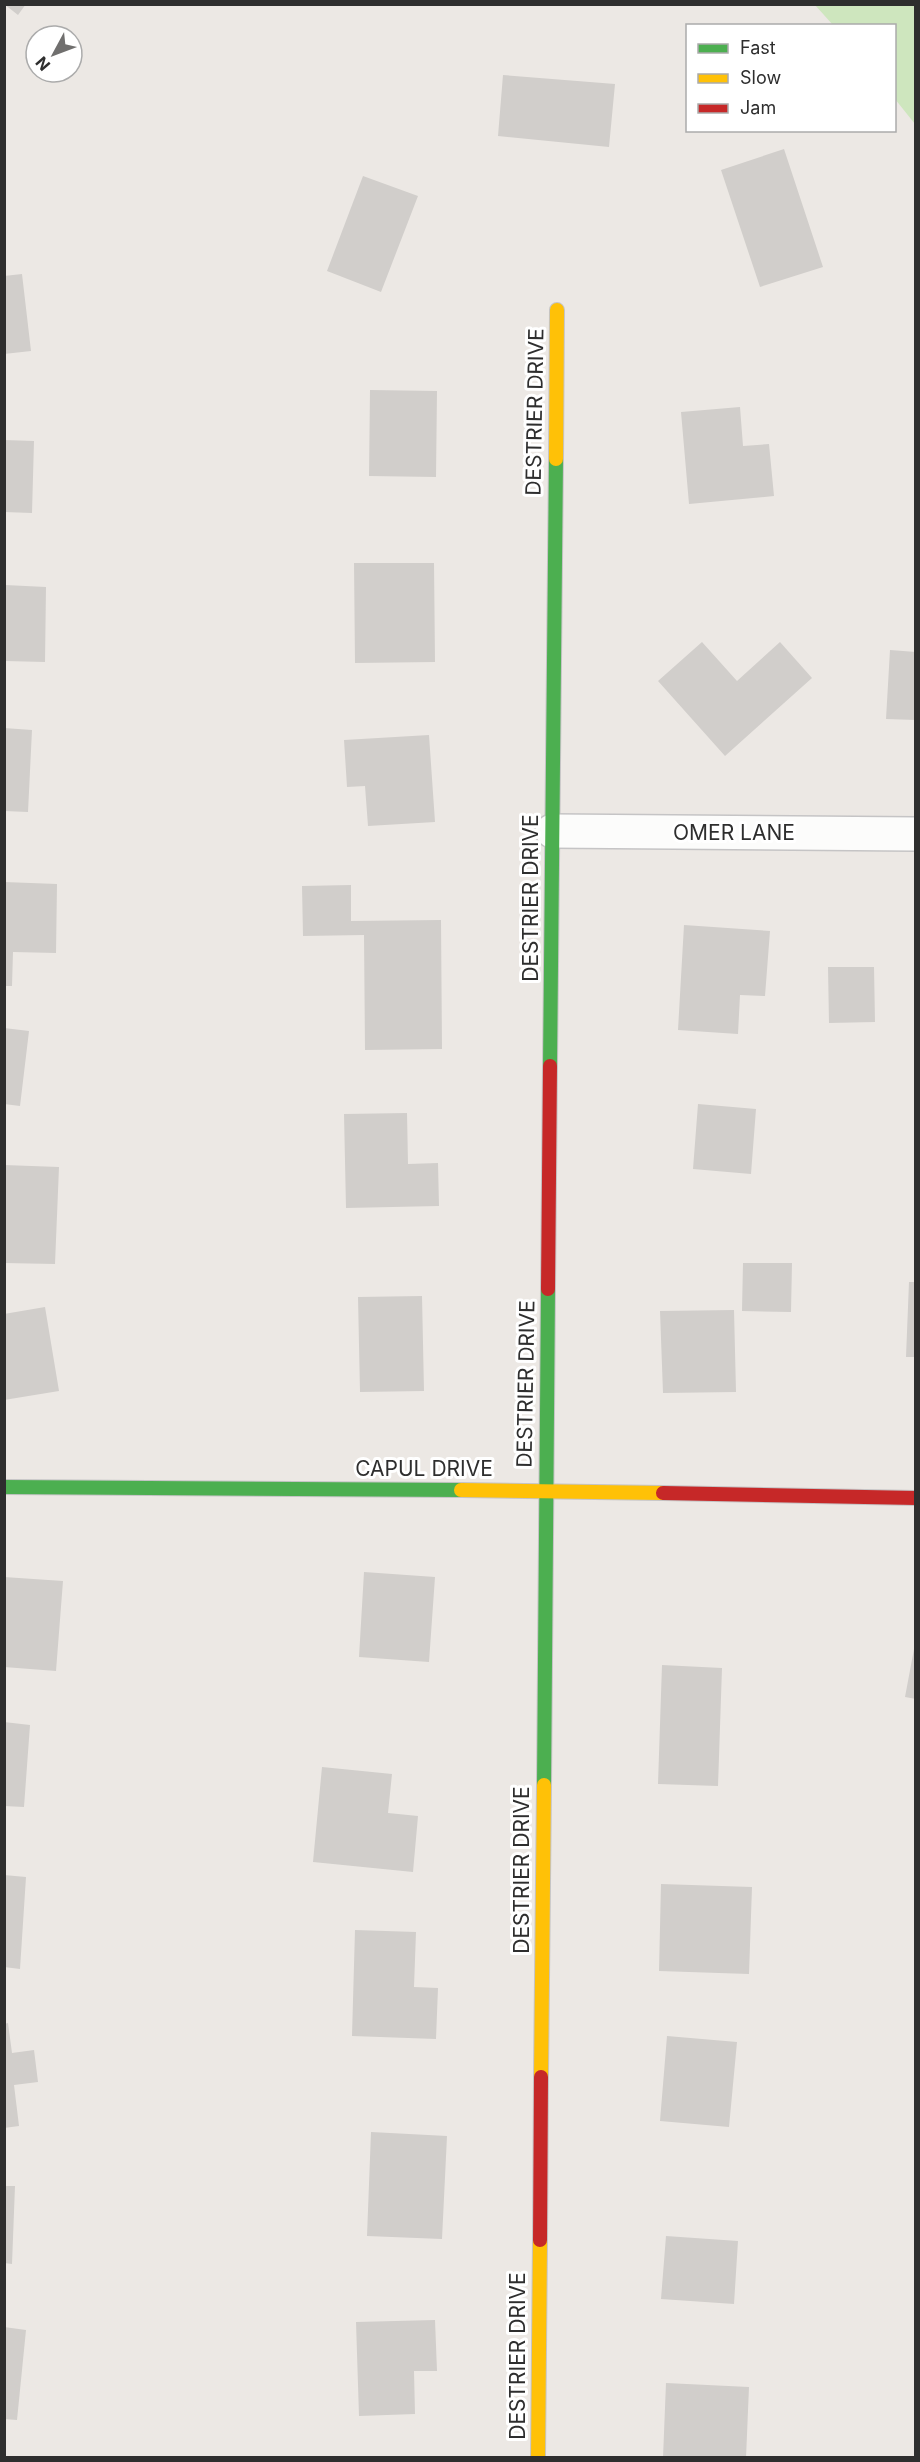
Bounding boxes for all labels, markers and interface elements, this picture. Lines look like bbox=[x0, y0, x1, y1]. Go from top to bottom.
north arrow bbox=[24, 24, 84, 84]
legend bbox=[686, 24, 896, 132]
text: Fast bbox=[740, 37, 776, 58]
text: N bbox=[31, 53, 54, 75]
text: Slow bbox=[740, 67, 781, 88]
text: Jam bbox=[740, 97, 776, 118]
street label: DESTRIER DRIVE bbox=[521, 328, 548, 496]
street label: DESTRIER DRIVE bbox=[518, 814, 543, 982]
street label: OMER LANE bbox=[673, 820, 795, 845]
street label: DESTRIER DRIVE bbox=[512, 1300, 539, 1468]
street label: CAPUL DRIVE bbox=[355, 1456, 493, 1481]
street label: DESTRIER DRIVE bbox=[509, 1786, 534, 1954]
street label: DESTRIER DRIVE bbox=[505, 2272, 530, 2440]

